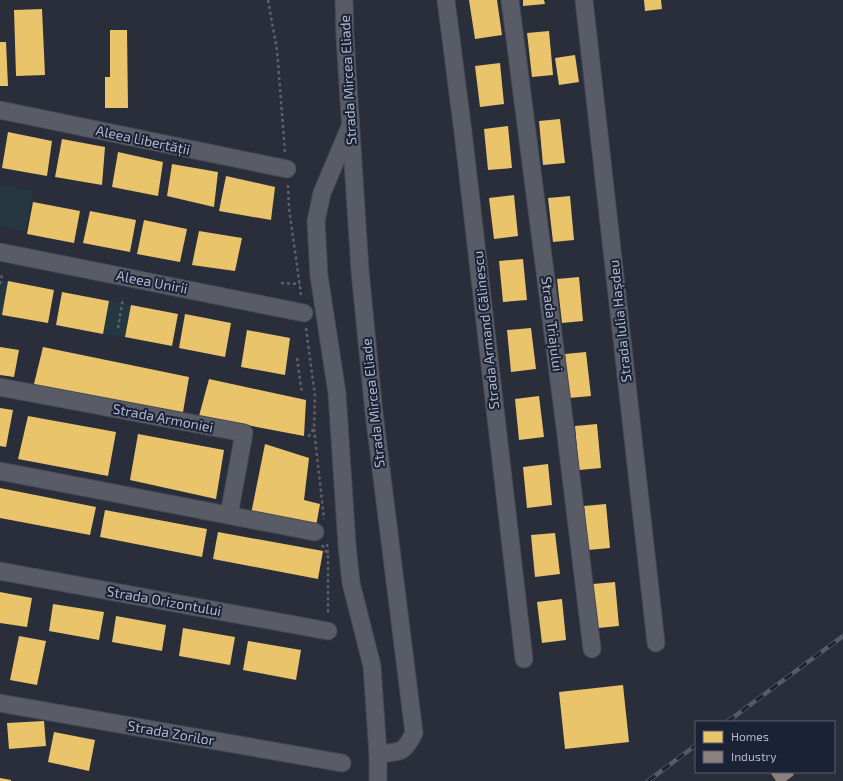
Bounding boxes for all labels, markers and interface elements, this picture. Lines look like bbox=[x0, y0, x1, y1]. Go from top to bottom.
street label: Strada Mircea Eliade bbox=[336, 15, 359, 145]
street label: Aleea Libertății bbox=[94, 121, 192, 159]
street label: Strada Armand Călinescu bbox=[469, 250, 502, 410]
street label: Strada Iulia Hașdeu bbox=[605, 259, 635, 383]
street label: Aleea Unirii bbox=[115, 266, 189, 297]
street label: Strada Triajului bbox=[538, 275, 567, 372]
street label: Strada Mircea Eliade bbox=[357, 337, 388, 469]
street label: Strada Armoniei bbox=[111, 399, 215, 436]
street label: Strada Orizontului bbox=[106, 582, 223, 619]
street label: Strada Zorilor bbox=[126, 717, 216, 749]
legend bbox=[695, 721, 835, 773]
text: Homes bbox=[731, 729, 769, 743]
text: Industry bbox=[731, 749, 777, 763]

